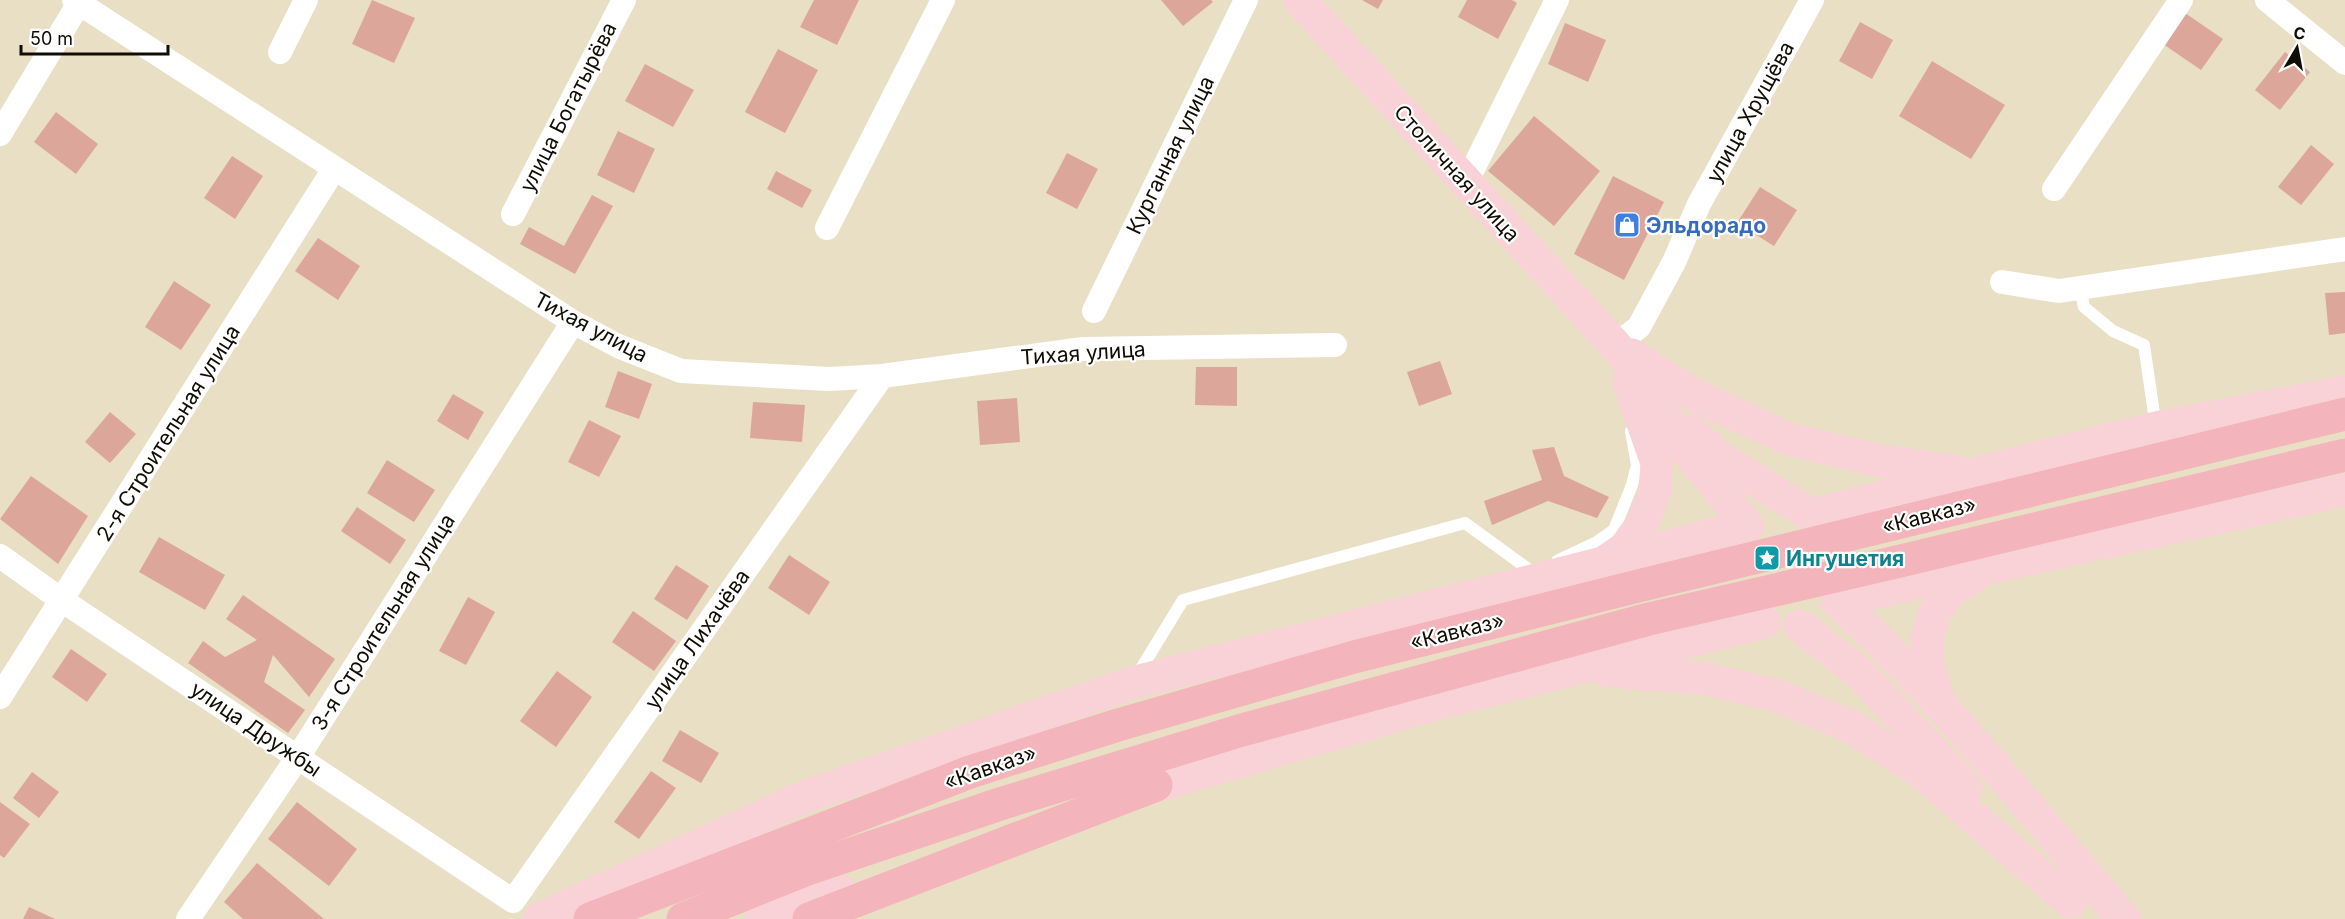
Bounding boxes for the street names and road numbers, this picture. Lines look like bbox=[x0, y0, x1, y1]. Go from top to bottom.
street label: улица Богатырёва bbox=[514, 18, 622, 196]
street label: улица Хрущёва bbox=[1701, 37, 1799, 187]
street label: Курганная улица bbox=[1121, 72, 1219, 238]
street label: Столичная улица bbox=[1389, 99, 1525, 247]
street label: Тихая улица bbox=[530, 287, 652, 367]
street label: 2-я Строительная улица bbox=[91, 320, 245, 546]
street label: Тихая улица bbox=[1020, 336, 1146, 370]
street label: «Кавказ» bbox=[1880, 491, 1978, 539]
street label: 3-я Строительная улица bbox=[306, 509, 460, 735]
street label: улица Лихачёва bbox=[639, 564, 755, 714]
street label: «Кавказ» bbox=[1408, 607, 1506, 655]
street label: улица Дружбы bbox=[186, 676, 326, 782]
street label: «Кавказ» bbox=[941, 740, 1039, 794]

